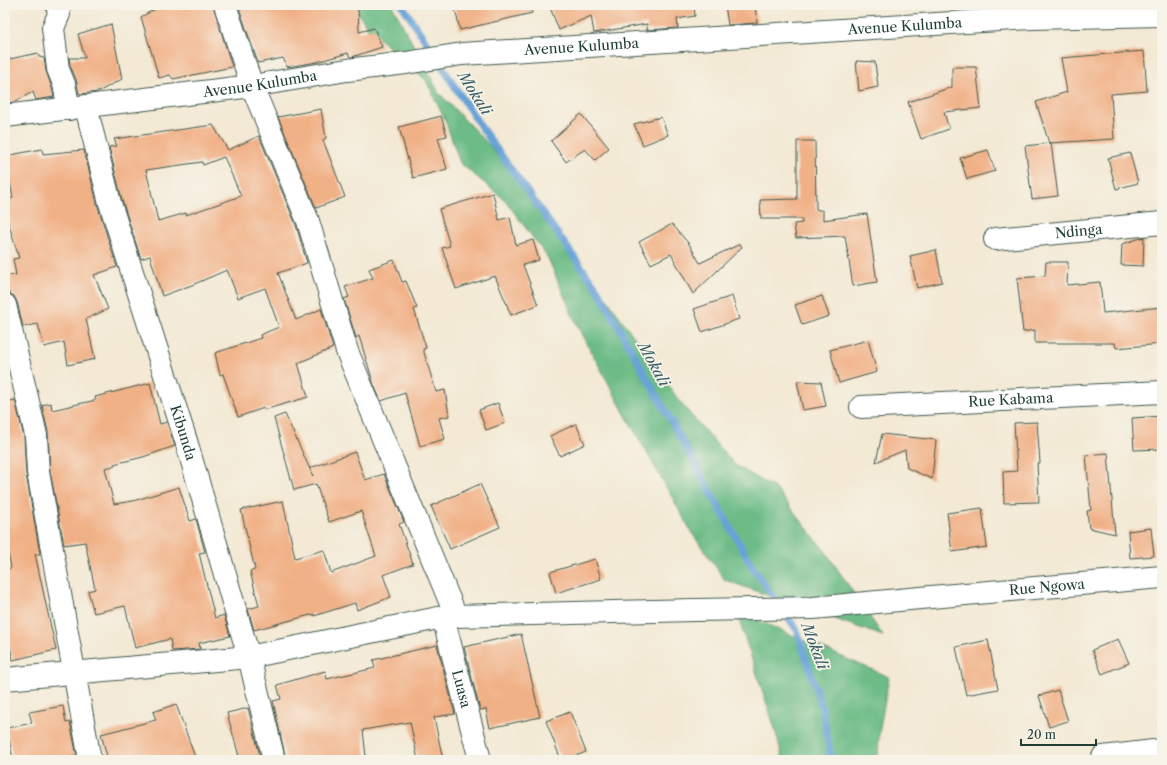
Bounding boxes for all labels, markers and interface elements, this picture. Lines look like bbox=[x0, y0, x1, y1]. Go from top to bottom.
street label: Avenue Kulumba bbox=[846, 13, 963, 39]
street label: Avenue Kulumba bbox=[523, 34, 640, 59]
street label: Avenue Kulumba bbox=[201, 66, 319, 101]
water label: Mokali bbox=[453, 66, 497, 120]
street label: Ndinga bbox=[1054, 220, 1104, 242]
water label: Mokali bbox=[633, 336, 675, 391]
street label: Rue Kabama bbox=[968, 388, 1054, 411]
street label: Kibunda bbox=[166, 403, 200, 463]
street label: Rue Ngowa bbox=[1008, 575, 1086, 599]
water label: Mokali bbox=[797, 618, 833, 673]
street label: Luasa bbox=[448, 668, 475, 710]
scale bar bbox=[1021, 721, 1096, 747]
text: 20 m bbox=[1027, 727, 1056, 742]

